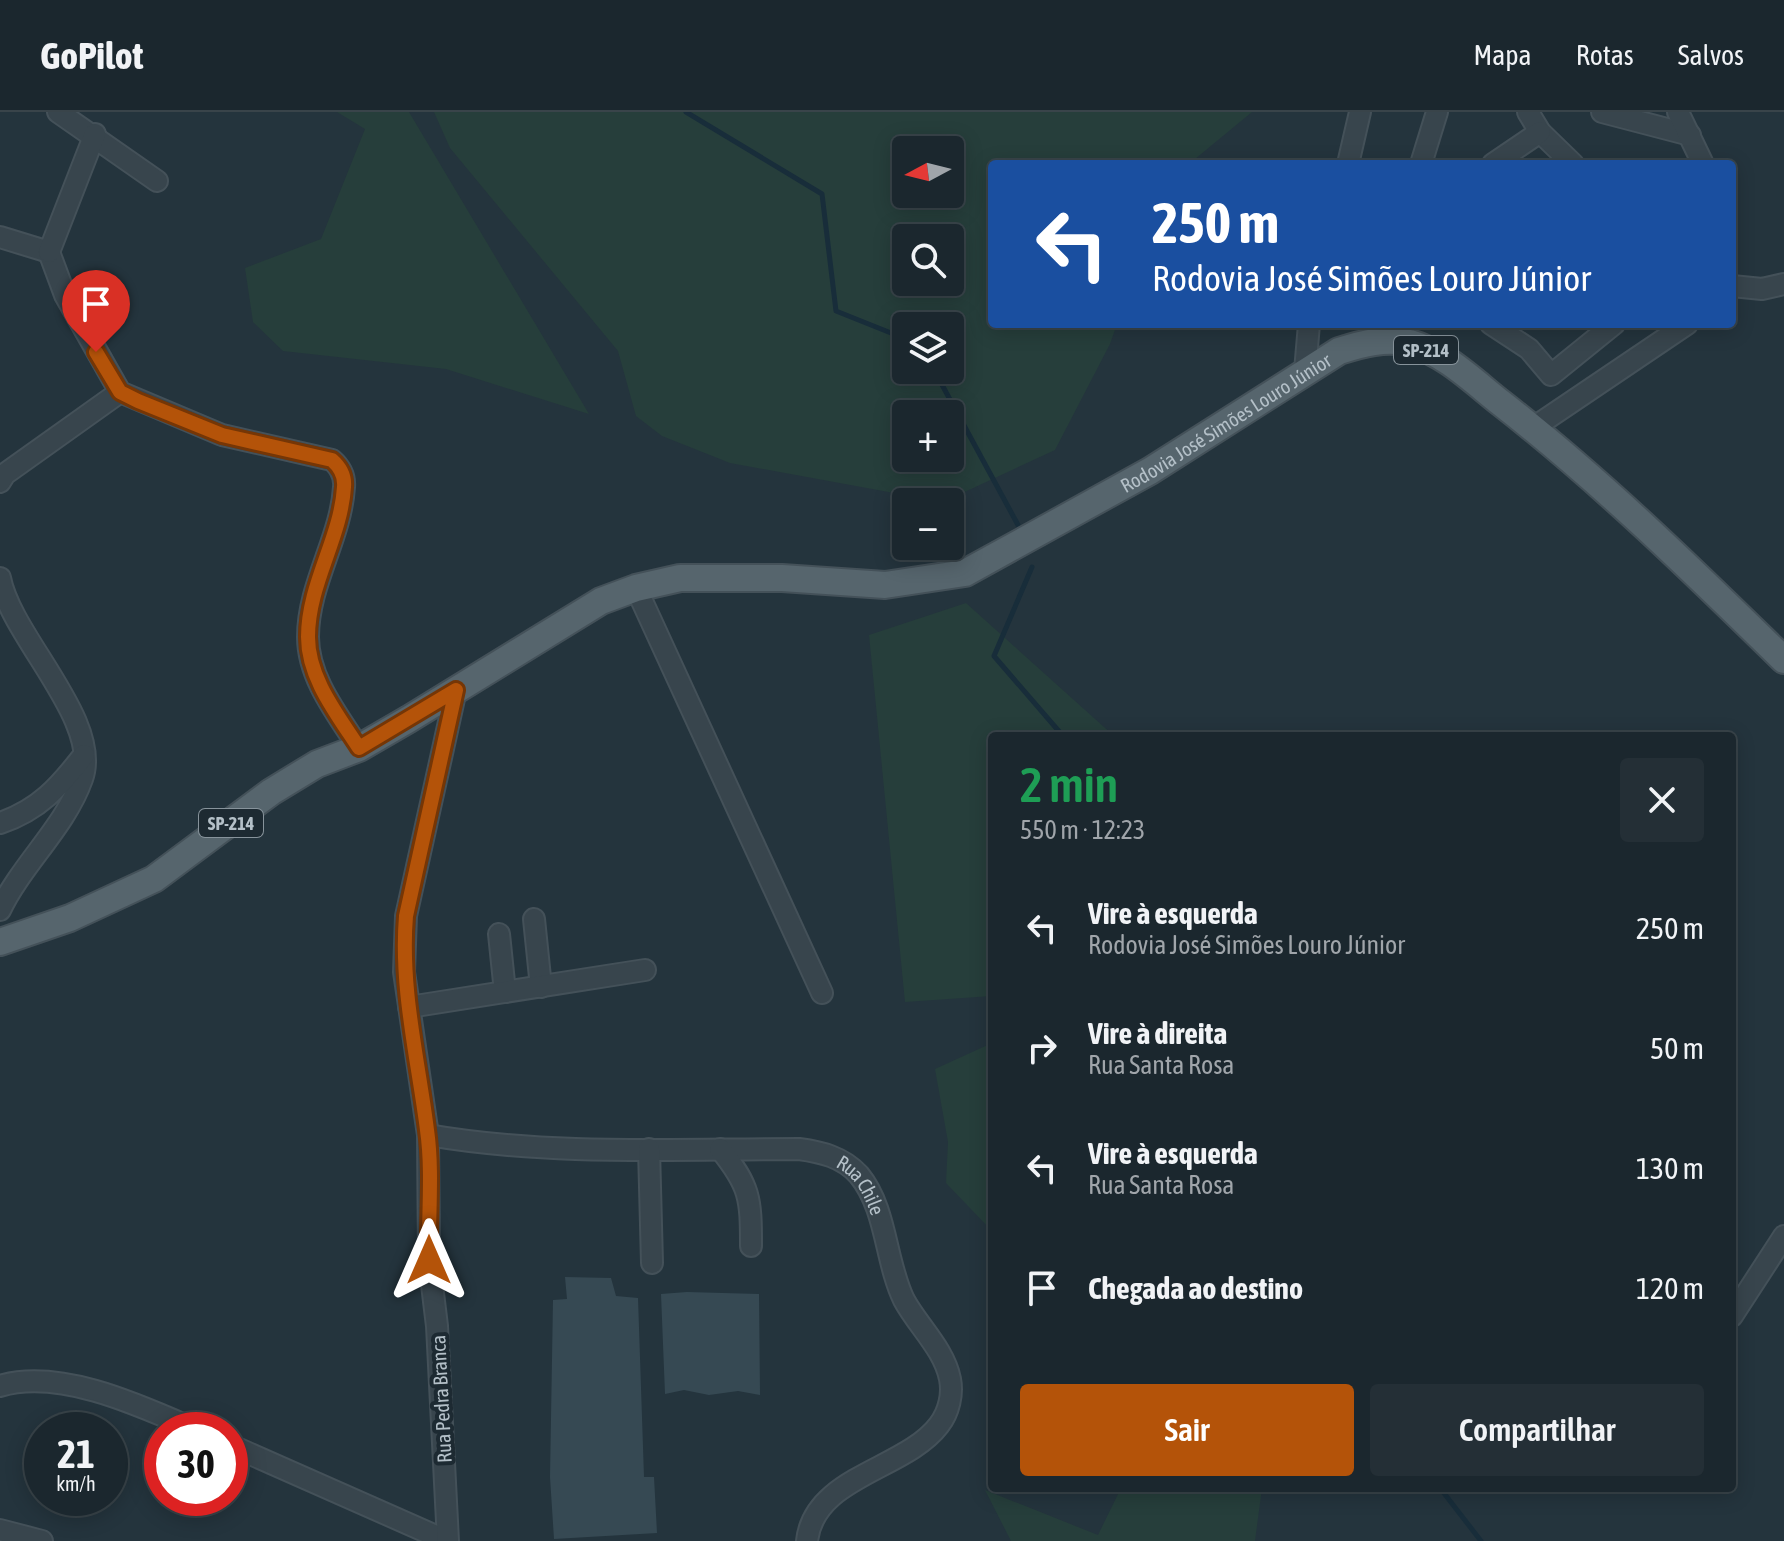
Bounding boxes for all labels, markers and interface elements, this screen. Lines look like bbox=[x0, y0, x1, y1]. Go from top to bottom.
text: GoPilot bbox=[40, 34, 143, 77]
text: Mapa bbox=[1474, 39, 1532, 71]
text: Rotas bbox=[1576, 39, 1634, 71]
text: Salvos bbox=[1678, 39, 1744, 71]
north arrow bbox=[892, 136, 964, 208]
map controls bbox=[892, 136, 964, 560]
text: 250 m bbox=[1152, 191, 1279, 255]
icon: left bbox=[1020, 192, 1124, 296]
button: search bbox=[892, 224, 964, 296]
text: Rodovia José Simões Louro Júnior bbox=[1152, 257, 1591, 299]
pin bbox=[62, 270, 130, 352]
icon: arrive bbox=[74, 282, 118, 326]
button: layers bbox=[892, 312, 964, 384]
road number: SP-214 bbox=[1394, 336, 1458, 364]
street label: Rodovia José Simões Louro Júnior bbox=[1116, 347, 1336, 497]
button: + bbox=[892, 400, 964, 472]
button: − bbox=[892, 488, 964, 560]
text: 2 min bbox=[1020, 757, 1118, 812]
button: close bbox=[1620, 758, 1704, 842]
road number: SP-214 bbox=[199, 809, 263, 837]
text: 550 m · 12:23 bbox=[1020, 815, 1145, 845]
text: Vire à esquerda bbox=[1088, 896, 1258, 930]
icon: left bbox=[1020, 906, 1064, 950]
text: 250 m bbox=[1636, 911, 1704, 945]
text: Rodovia José Simões Louro Júnior bbox=[1088, 930, 1405, 960]
text: Vire à direita bbox=[1088, 1016, 1227, 1050]
icon: right bbox=[1020, 1026, 1064, 1070]
text: 50 m bbox=[1650, 1031, 1704, 1065]
text: Rua Santa Rosa bbox=[1088, 1050, 1234, 1080]
text: Vire à esquerda bbox=[1088, 1136, 1258, 1170]
icon: left bbox=[1020, 1146, 1064, 1190]
street label: Rua Chile bbox=[833, 1150, 890, 1218]
text: 130 m bbox=[1636, 1151, 1704, 1185]
text: Rua Santa Rosa bbox=[1088, 1170, 1234, 1200]
position arrow bbox=[387, 1218, 471, 1302]
icon: arrive bbox=[1020, 1266, 1064, 1310]
text: Chegada ao destino bbox=[1088, 1271, 1303, 1305]
text: 120 m bbox=[1636, 1271, 1704, 1305]
street label: Rua Pedra Branca bbox=[426, 1334, 456, 1464]
button: Sair bbox=[1020, 1384, 1354, 1476]
button: Compartilhar bbox=[1370, 1384, 1704, 1476]
speed limit sign: 30 bbox=[144, 1412, 248, 1516]
text: 21 bbox=[57, 1431, 95, 1476]
text: km/h bbox=[56, 1472, 96, 1495]

